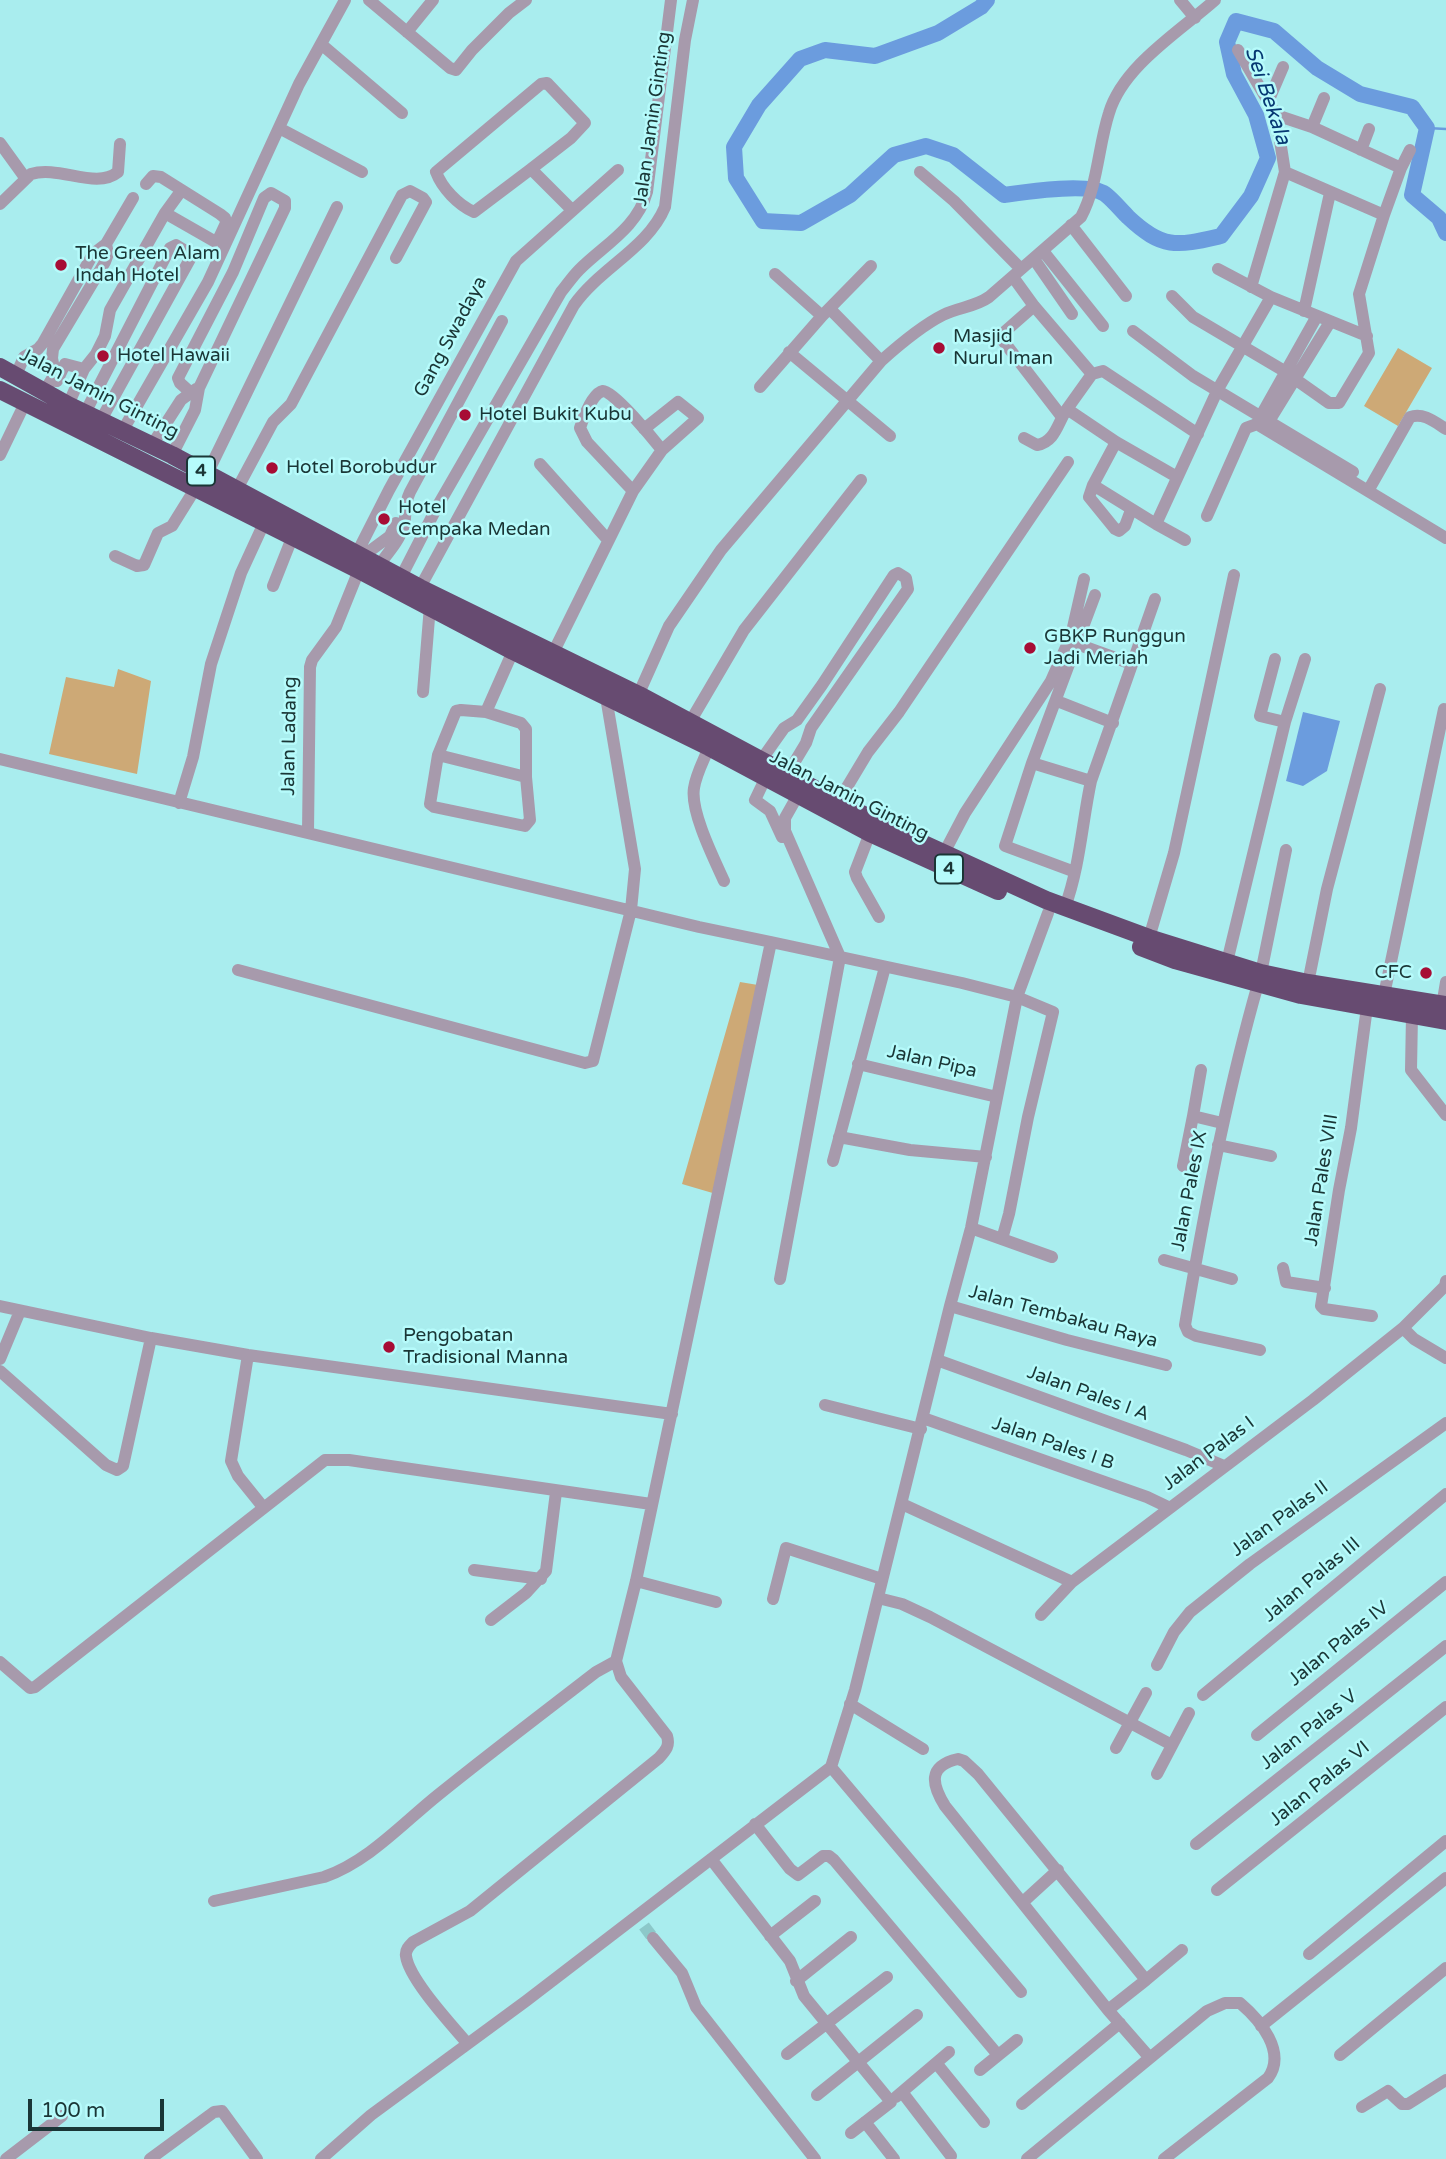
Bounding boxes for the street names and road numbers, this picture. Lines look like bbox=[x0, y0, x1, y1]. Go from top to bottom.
street label: Jalan Jamin Ginting bbox=[629, 30, 677, 208]
street label: Gang Swadaya bbox=[410, 273, 492, 401]
street label: Jalan Jamin Ginting bbox=[16, 344, 182, 444]
road number: 4 bbox=[187, 457, 215, 486]
street label: Jalan Ladang bbox=[278, 676, 302, 796]
street label: Jalan Jamin Ginting bbox=[766, 746, 932, 846]
road number: 4 bbox=[935, 854, 963, 884]
street label: Jalan Pipa bbox=[885, 1041, 979, 1083]
street label: Jalan Pales VIII bbox=[1300, 1112, 1344, 1248]
street label: Jalan Pales IX bbox=[1167, 1129, 1213, 1253]
street label: Jalan Tembakau Raya bbox=[966, 1281, 1160, 1353]
street label: Jalan Pales I A bbox=[1024, 1361, 1152, 1427]
street label: Jalan Pales I B bbox=[989, 1412, 1117, 1476]
street label: Jalan Palas I bbox=[1158, 1412, 1260, 1496]
street label: Jalan Palas II bbox=[1227, 1476, 1333, 1562]
street label: Jalan Palas III bbox=[1259, 1533, 1365, 1627]
street label: Jalan Palas IV bbox=[1284, 1597, 1394, 1691]
street label: Jalan Palas V bbox=[1256, 1685, 1362, 1775]
street label: Jalan Palas VI bbox=[1265, 1737, 1375, 1831]

